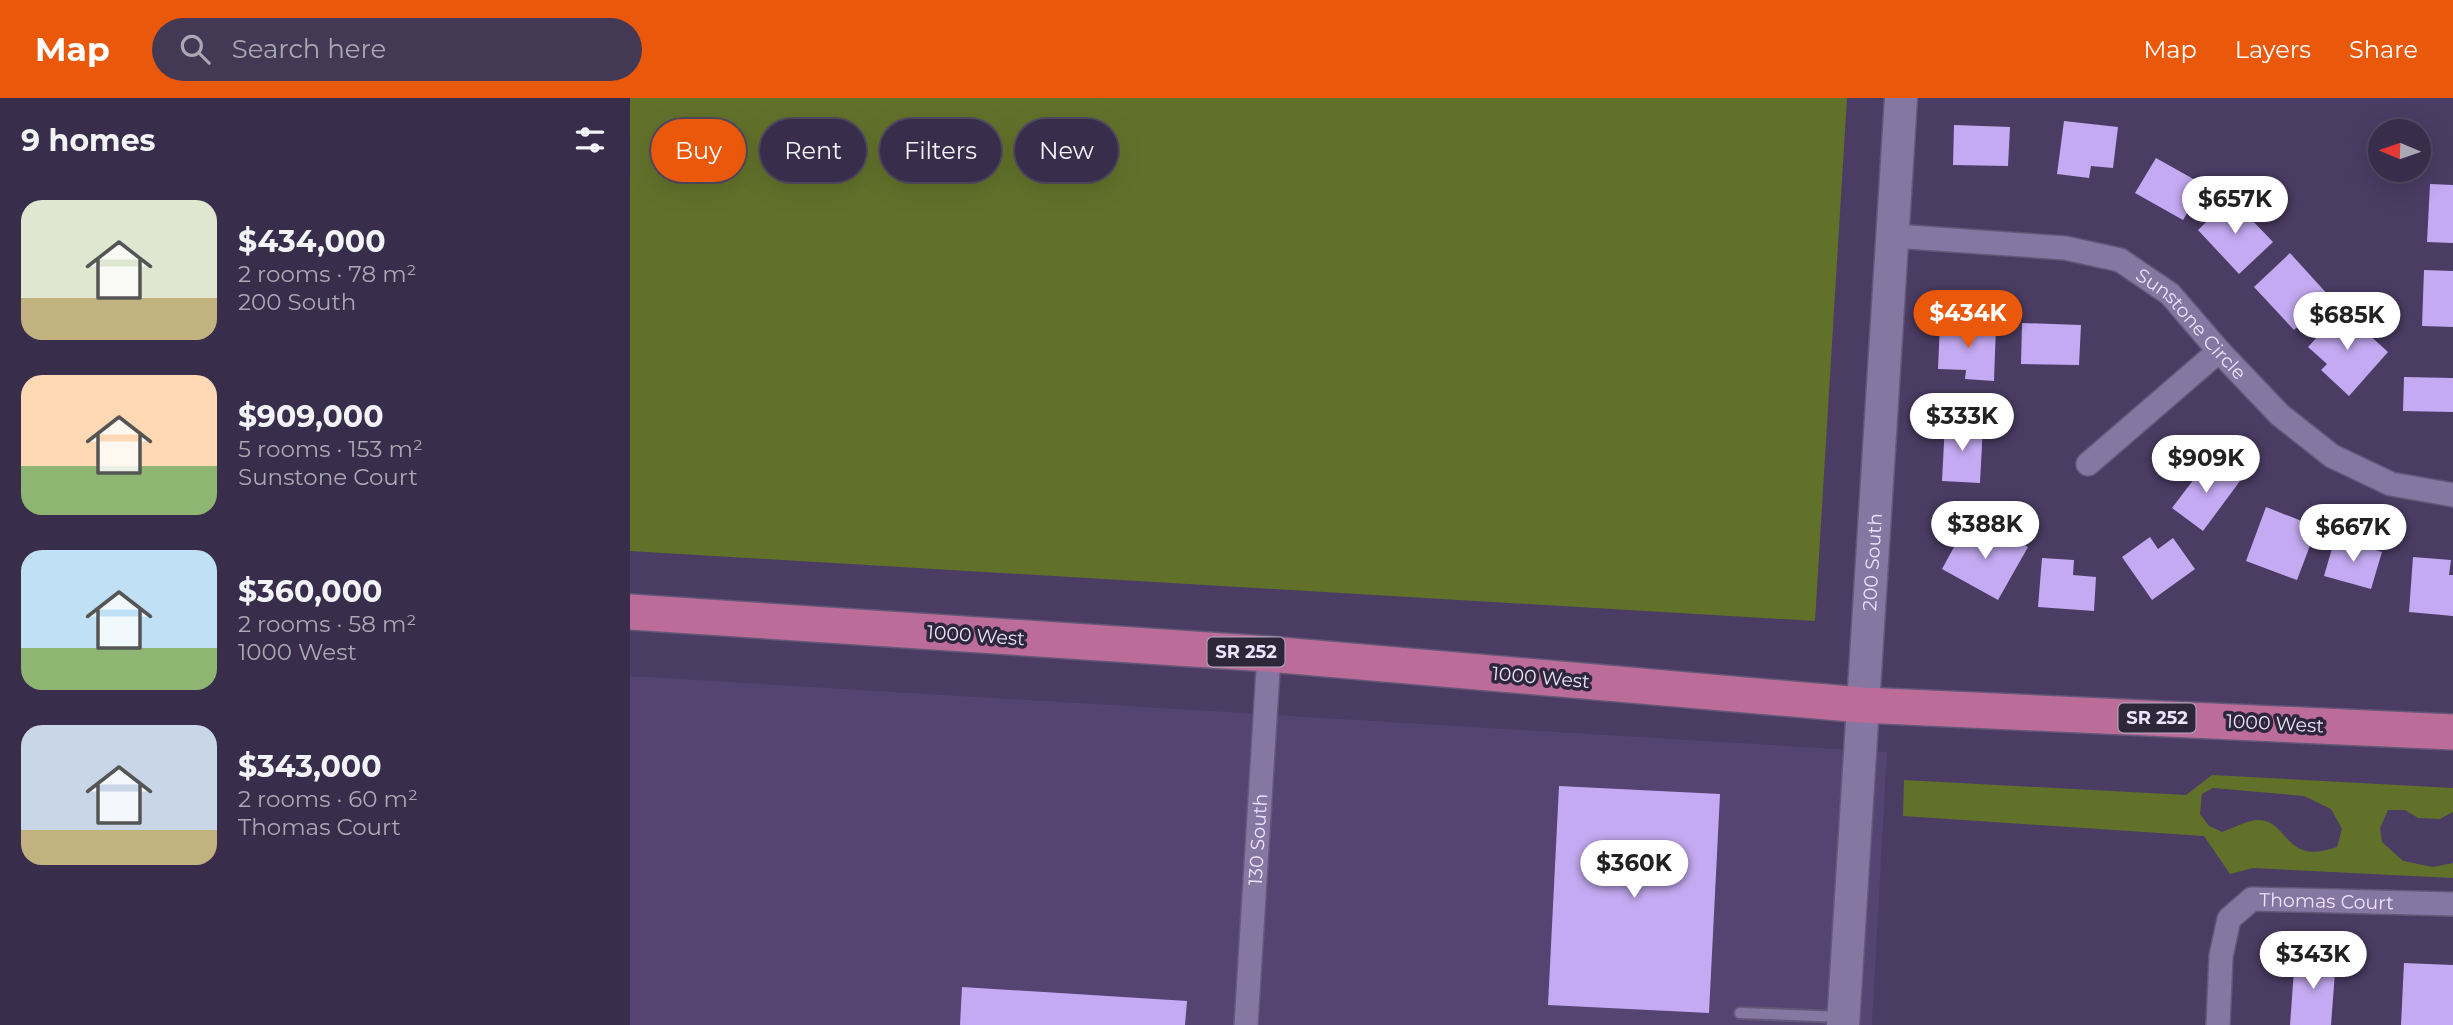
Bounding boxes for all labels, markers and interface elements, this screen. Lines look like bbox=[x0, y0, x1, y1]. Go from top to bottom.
search box bbox=[152, 18, 642, 81]
text: Map bbox=[35, 29, 110, 69]
icon: search bbox=[176, 30, 214, 68]
text: Search here bbox=[232, 33, 386, 65]
text: Map bbox=[2143, 35, 2197, 64]
text: Layers bbox=[2235, 35, 2311, 64]
text: Share bbox=[2349, 35, 2418, 64]
chip: Buy bbox=[651, 119, 746, 182]
chip: Rent bbox=[760, 119, 866, 182]
chip: Filters bbox=[880, 119, 1001, 182]
chip: New bbox=[1015, 119, 1118, 182]
north arrow bbox=[2368, 119, 2431, 182]
map controls bbox=[2368, 119, 2431, 182]
icon: filters bbox=[571, 121, 609, 159]
text: 9 homes bbox=[21, 122, 156, 159]
pin: $657K bbox=[2186, 176, 2284, 236]
text: $657K bbox=[2198, 185, 2272, 213]
text: $434,000 bbox=[238, 223, 386, 260]
icon: home bbox=[77, 228, 161, 312]
text: 2 rooms · 78 m² bbox=[238, 260, 416, 288]
street label: Sunstone Circle bbox=[2132, 263, 2251, 385]
text: 200 South bbox=[238, 288, 356, 316]
pin: $434K bbox=[1919, 290, 2017, 350]
pin: $685K bbox=[2298, 292, 2396, 352]
text: $434K bbox=[1929, 299, 2007, 327]
text: $685K bbox=[2309, 301, 2385, 329]
pin: $333K bbox=[1913, 394, 2011, 453]
text: $909,000 bbox=[238, 398, 384, 435]
text: $333K bbox=[1926, 402, 1998, 430]
icon: home bbox=[77, 403, 161, 487]
text: 5 rooms · 153 m² bbox=[238, 435, 423, 463]
pin: $909K bbox=[2157, 436, 2255, 495]
text: $909K bbox=[2168, 444, 2244, 472]
text: Sunstone Court bbox=[238, 463, 418, 491]
pin: $388K bbox=[1936, 502, 2034, 561]
pin: $667K bbox=[2304, 504, 2402, 564]
text: $388K bbox=[1947, 510, 2023, 538]
street label: 200 South bbox=[1858, 512, 1887, 611]
text: $667K bbox=[2315, 513, 2391, 541]
text: $360,000 bbox=[238, 573, 382, 610]
icon: home bbox=[77, 578, 161, 662]
text: 2 rooms · 58 m² bbox=[238, 610, 416, 638]
street label: 1000 West bbox=[926, 621, 1026, 650]
text: 1000 West bbox=[238, 638, 357, 666]
road number: SR 252 bbox=[1208, 638, 1284, 666]
street label: 1000 West bbox=[1491, 662, 1591, 693]
road number: SR 252 bbox=[2118, 704, 2196, 732]
street label: 1000 West bbox=[2225, 709, 2325, 738]
text: $343,000 bbox=[238, 748, 382, 785]
icon: home bbox=[77, 753, 161, 837]
text: 2 rooms · 60 m² bbox=[238, 785, 418, 813]
street label: 130 South bbox=[1244, 793, 1272, 886]
text: Thomas Court bbox=[238, 813, 401, 841]
pin: $360K bbox=[1585, 840, 1683, 900]
text: $360K bbox=[1596, 849, 1672, 877]
street label: Thomas Court bbox=[2259, 888, 2394, 915]
pin: $343K bbox=[2264, 932, 2362, 991]
text: $343K bbox=[2276, 940, 2350, 968]

